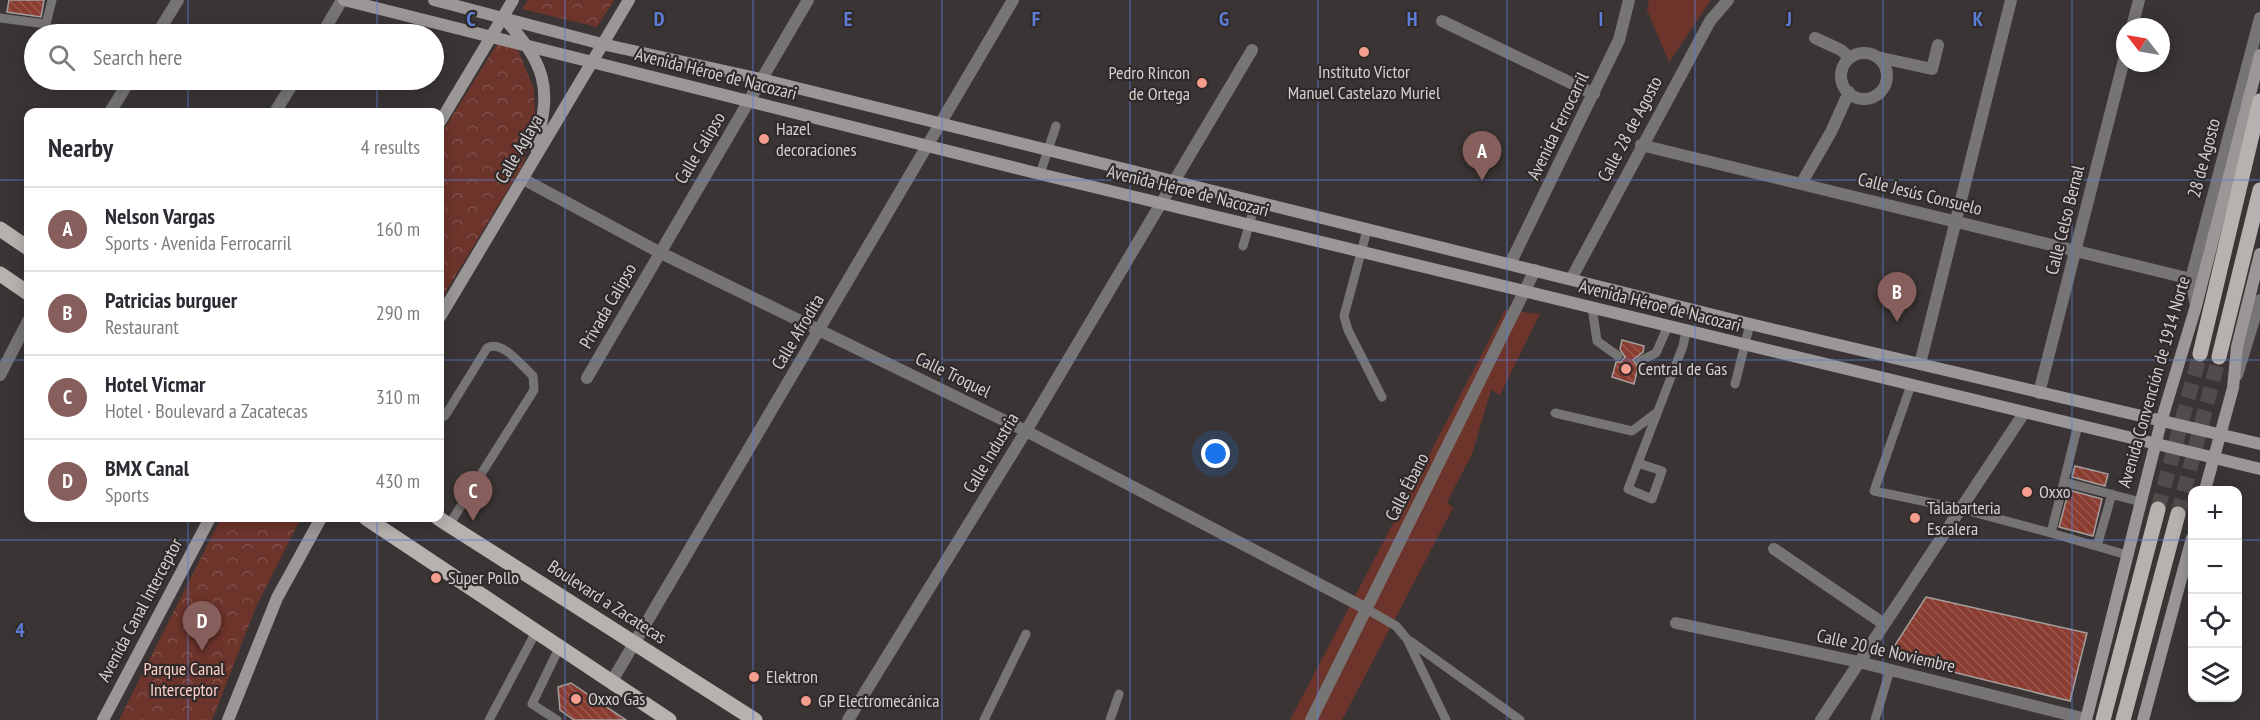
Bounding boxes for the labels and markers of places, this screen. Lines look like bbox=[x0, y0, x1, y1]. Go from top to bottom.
marker: Instituto Victor Manuel Castelazo Muriel bbox=[1357, 45, 1371, 59]
place label: Instituto Victor Manuel Castelazo Muriel bbox=[1288, 60, 1441, 104]
place label: Pedro Rincon de Ortega bbox=[1108, 61, 1190, 105]
marker: Pedro Rincon de Ortega bbox=[1195, 76, 1209, 90]
place label: Hazel decoraciones bbox=[776, 117, 857, 161]
marker: Hazel decoraciones bbox=[757, 132, 771, 146]
pin: A bbox=[1462, 132, 1502, 181]
pin: B bbox=[1878, 272, 1916, 322]
place label: Central de Gas bbox=[1638, 357, 1727, 380]
marker: Central de Gas bbox=[1619, 362, 1633, 376]
pin: C bbox=[454, 472, 492, 521]
place label: Oxxo bbox=[2039, 480, 2071, 503]
marker: Oxxo bbox=[2020, 485, 2034, 499]
place label: Talabarteria Escalera bbox=[1927, 496, 2001, 540]
marker: Talabarteria Escalera bbox=[1908, 511, 1922, 525]
place label: Super Pollo bbox=[448, 566, 519, 589]
marker: Super Pollo bbox=[429, 571, 443, 585]
pin: D bbox=[182, 602, 222, 651]
place label: Elektron bbox=[766, 665, 818, 688]
marker: Elektron bbox=[747, 670, 761, 684]
place label: Oxxo Gas bbox=[588, 687, 645, 710]
place label: GP Electromecánica bbox=[818, 689, 940, 712]
marker: Oxxo Gas bbox=[569, 692, 583, 706]
marker: GP Electromecánica bbox=[799, 694, 813, 708]

